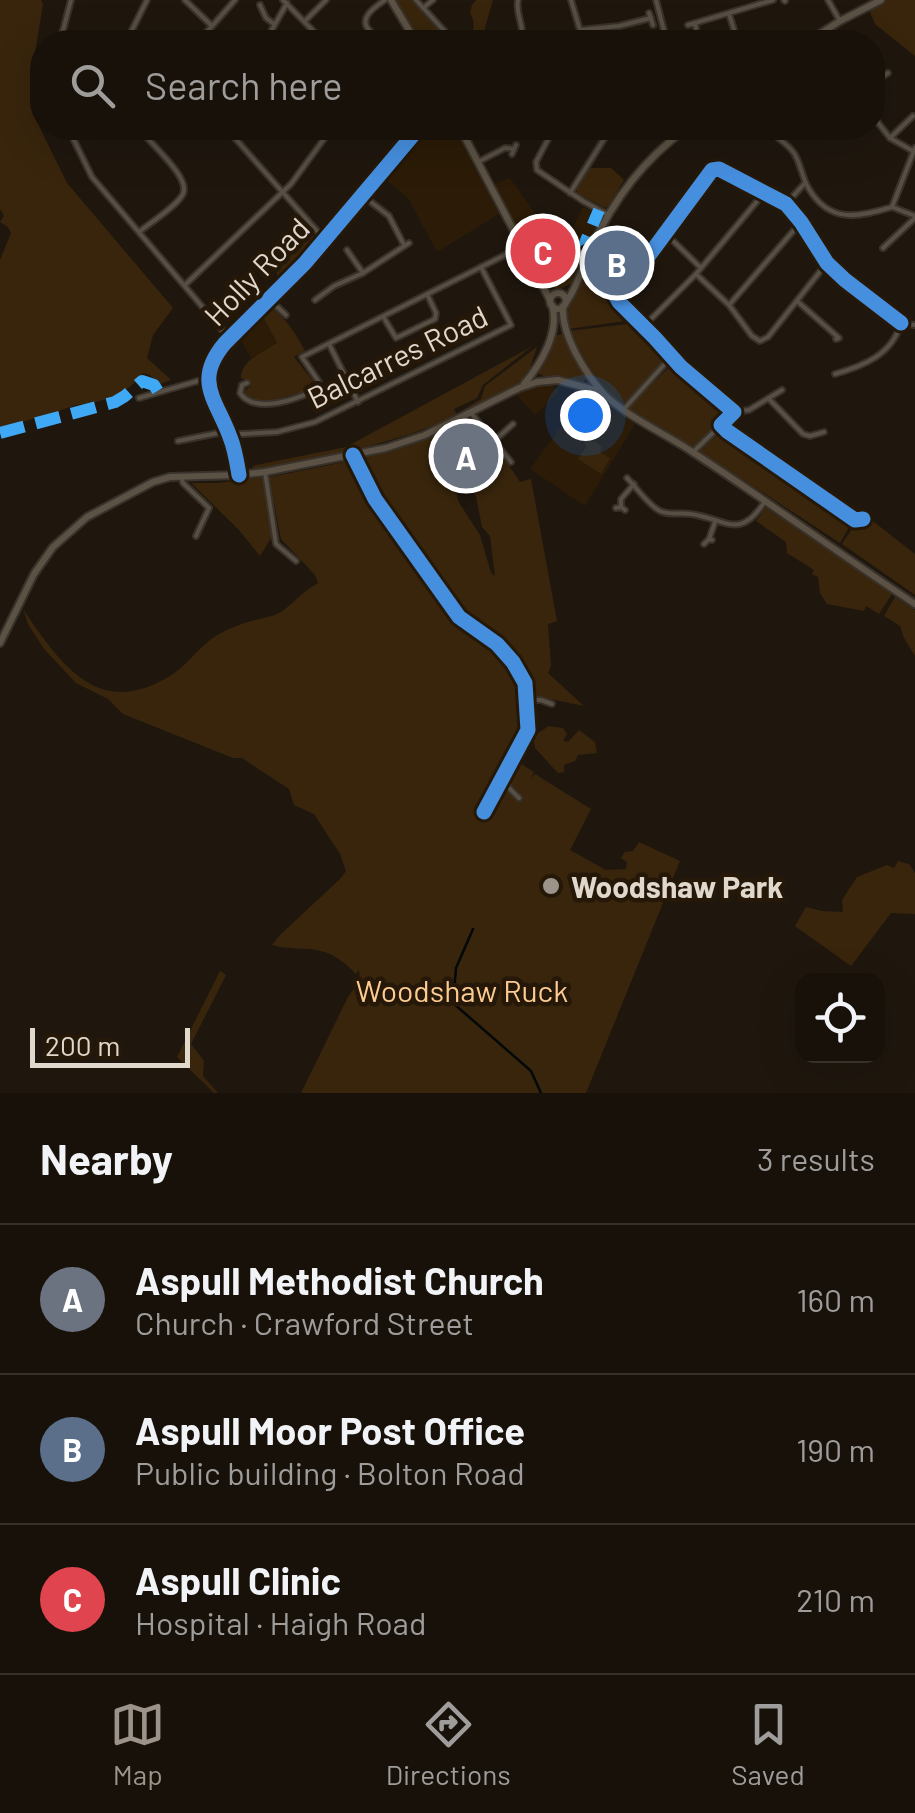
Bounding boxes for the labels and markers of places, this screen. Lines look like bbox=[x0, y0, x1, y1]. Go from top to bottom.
pin: C bbox=[510, 214, 576, 288]
pin: B bbox=[584, 226, 650, 300]
pin: A bbox=[434, 418, 498, 494]
place label: Woodshaw Park bbox=[571, 868, 783, 904]
marker: Woodshaw Park bbox=[540, 875, 562, 897]

